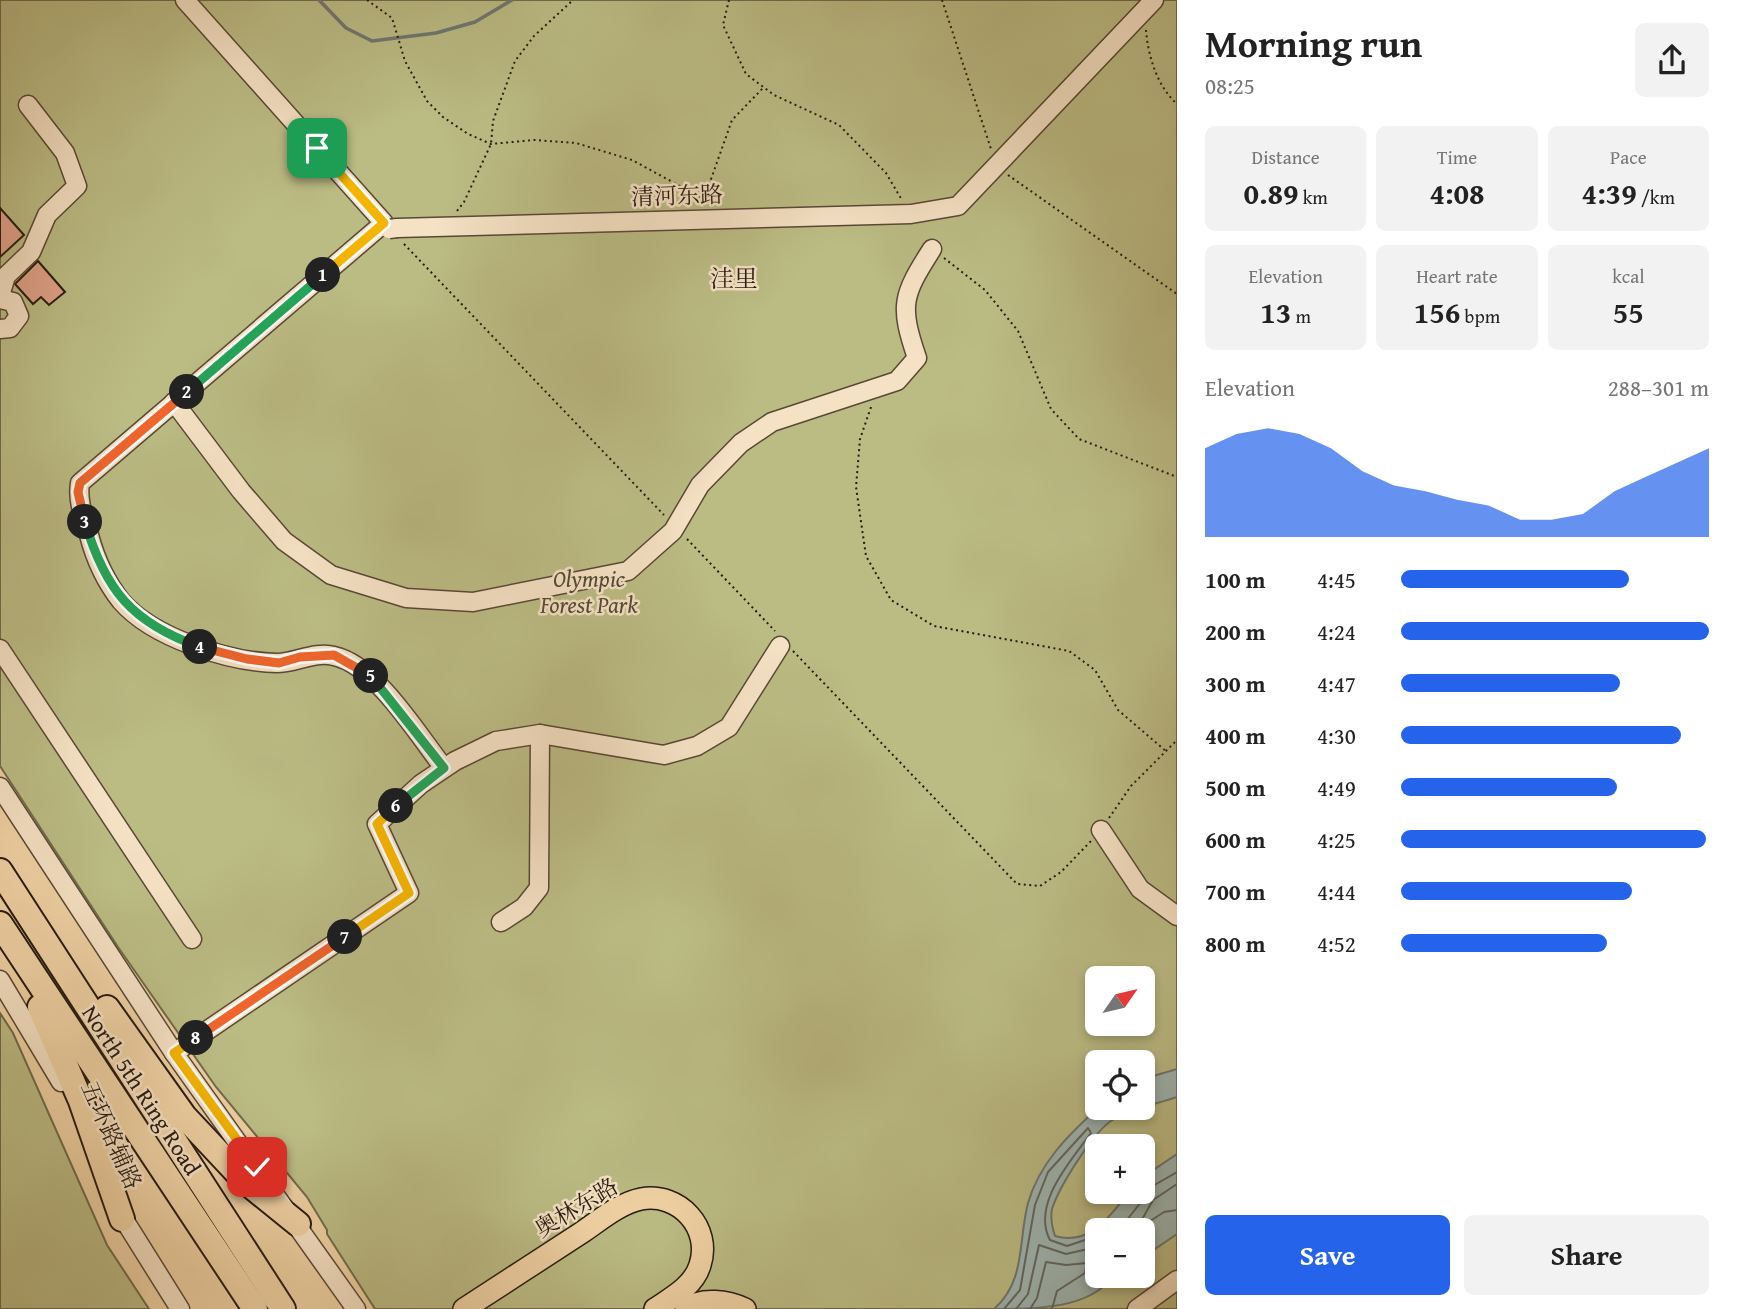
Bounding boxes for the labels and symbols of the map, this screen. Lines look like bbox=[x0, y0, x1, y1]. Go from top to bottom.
pin bbox=[287, 118, 347, 178]
street label: 清河东路 bbox=[630, 177, 724, 213]
pin: 1 bbox=[306, 258, 340, 292]
district label: 洼里 bbox=[710, 261, 758, 296]
pin: 2 bbox=[170, 374, 204, 410]
pin: 3 bbox=[68, 504, 102, 540]
park label: Olympic Forest Park bbox=[539, 562, 638, 621]
pin: 4 bbox=[182, 630, 218, 664]
pin: 5 bbox=[354, 658, 388, 694]
pin: 6 bbox=[378, 788, 414, 824]
pin: 7 bbox=[328, 920, 362, 954]
north arrow bbox=[1085, 966, 1155, 1036]
street label: North 5th Ring Road bbox=[75, 998, 210, 1182]
pin: 8 bbox=[178, 1020, 214, 1056]
street label: 五环路辅路 bbox=[74, 1076, 150, 1194]
pin bbox=[227, 1137, 287, 1197]
street label: 奥林东路 bbox=[528, 1169, 624, 1245]

